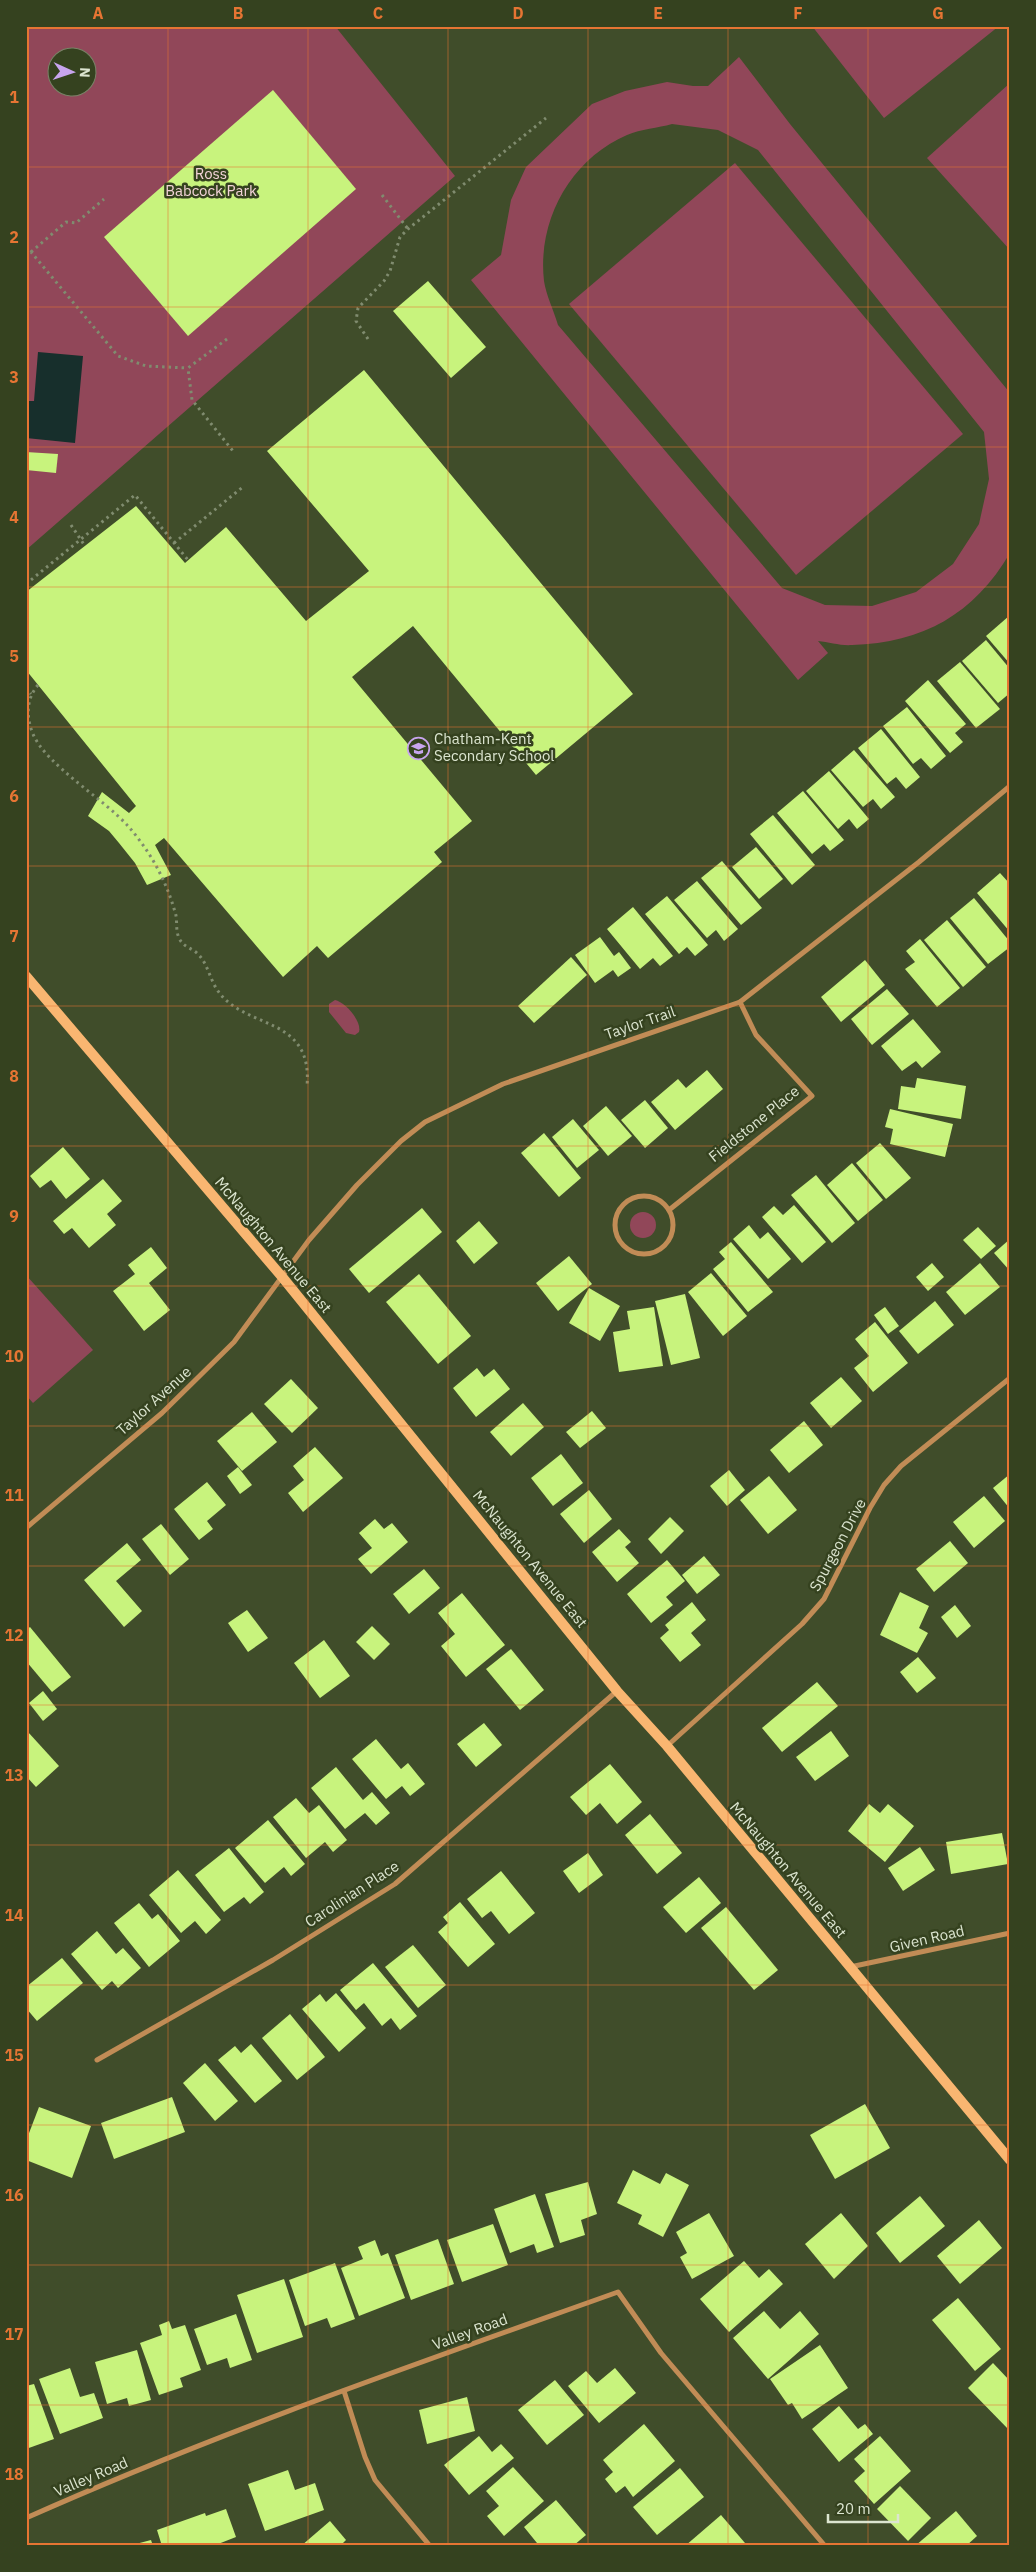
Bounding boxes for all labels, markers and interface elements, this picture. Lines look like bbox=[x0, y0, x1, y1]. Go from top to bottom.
text: A bbox=[93, 3, 104, 23]
text: B bbox=[233, 3, 244, 23]
text: C bbox=[373, 3, 383, 23]
text: D bbox=[512, 3, 524, 23]
text: E bbox=[653, 3, 663, 23]
text: F bbox=[793, 3, 803, 23]
text: G bbox=[932, 3, 944, 23]
north arrow bbox=[48, 48, 98, 98]
text: N bbox=[76, 67, 94, 78]
text: 1 bbox=[9, 87, 19, 107]
park label: Ross Babcock Park bbox=[165, 164, 257, 200]
text: 2 bbox=[9, 227, 19, 247]
text: 3 bbox=[9, 367, 19, 387]
text: 4 bbox=[9, 507, 19, 527]
text: 5 bbox=[9, 646, 19, 666]
place label: Chatham-Kent Secondary School bbox=[434, 729, 554, 765]
school or university icon: Chatham-Kent Secondary School bbox=[406, 736, 430, 760]
text: 6 bbox=[9, 786, 19, 806]
text: 7 bbox=[9, 926, 19, 946]
street label: Taylor Trail bbox=[602, 1002, 678, 1044]
text: 8 bbox=[9, 1066, 19, 1086]
street label: Fieldstone Place bbox=[705, 1081, 803, 1166]
street label: McNaughton Avenue East bbox=[211, 1173, 336, 1317]
text: 9 bbox=[9, 1206, 19, 1226]
text: 10 bbox=[4, 1346, 24, 1366]
street label: Taylor Avenue bbox=[112, 1362, 195, 1439]
text: 11 bbox=[4, 1485, 24, 1505]
street label: McNaughton Avenue East bbox=[469, 1486, 592, 1631]
street label: Spurgeon Drive bbox=[805, 1495, 870, 1594]
text: 12 bbox=[4, 1625, 24, 1645]
text: 13 bbox=[4, 1765, 24, 1785]
street label: McNaughton Avenue East bbox=[726, 1798, 851, 1942]
street label: Carolinian Place bbox=[301, 1856, 402, 1931]
text: 14 bbox=[4, 1905, 24, 1925]
street label: Given Road bbox=[888, 1921, 966, 1956]
text: 15 bbox=[4, 2045, 24, 2065]
text: 16 bbox=[4, 2185, 24, 2205]
street label: Valley Road bbox=[430, 2309, 510, 2354]
text: 17 bbox=[4, 2324, 24, 2344]
street label: Valley Road bbox=[51, 2452, 131, 2501]
text: 18 bbox=[4, 2464, 24, 2484]
scale bar bbox=[828, 2492, 898, 2524]
text: 20 m bbox=[836, 2499, 871, 2518]

